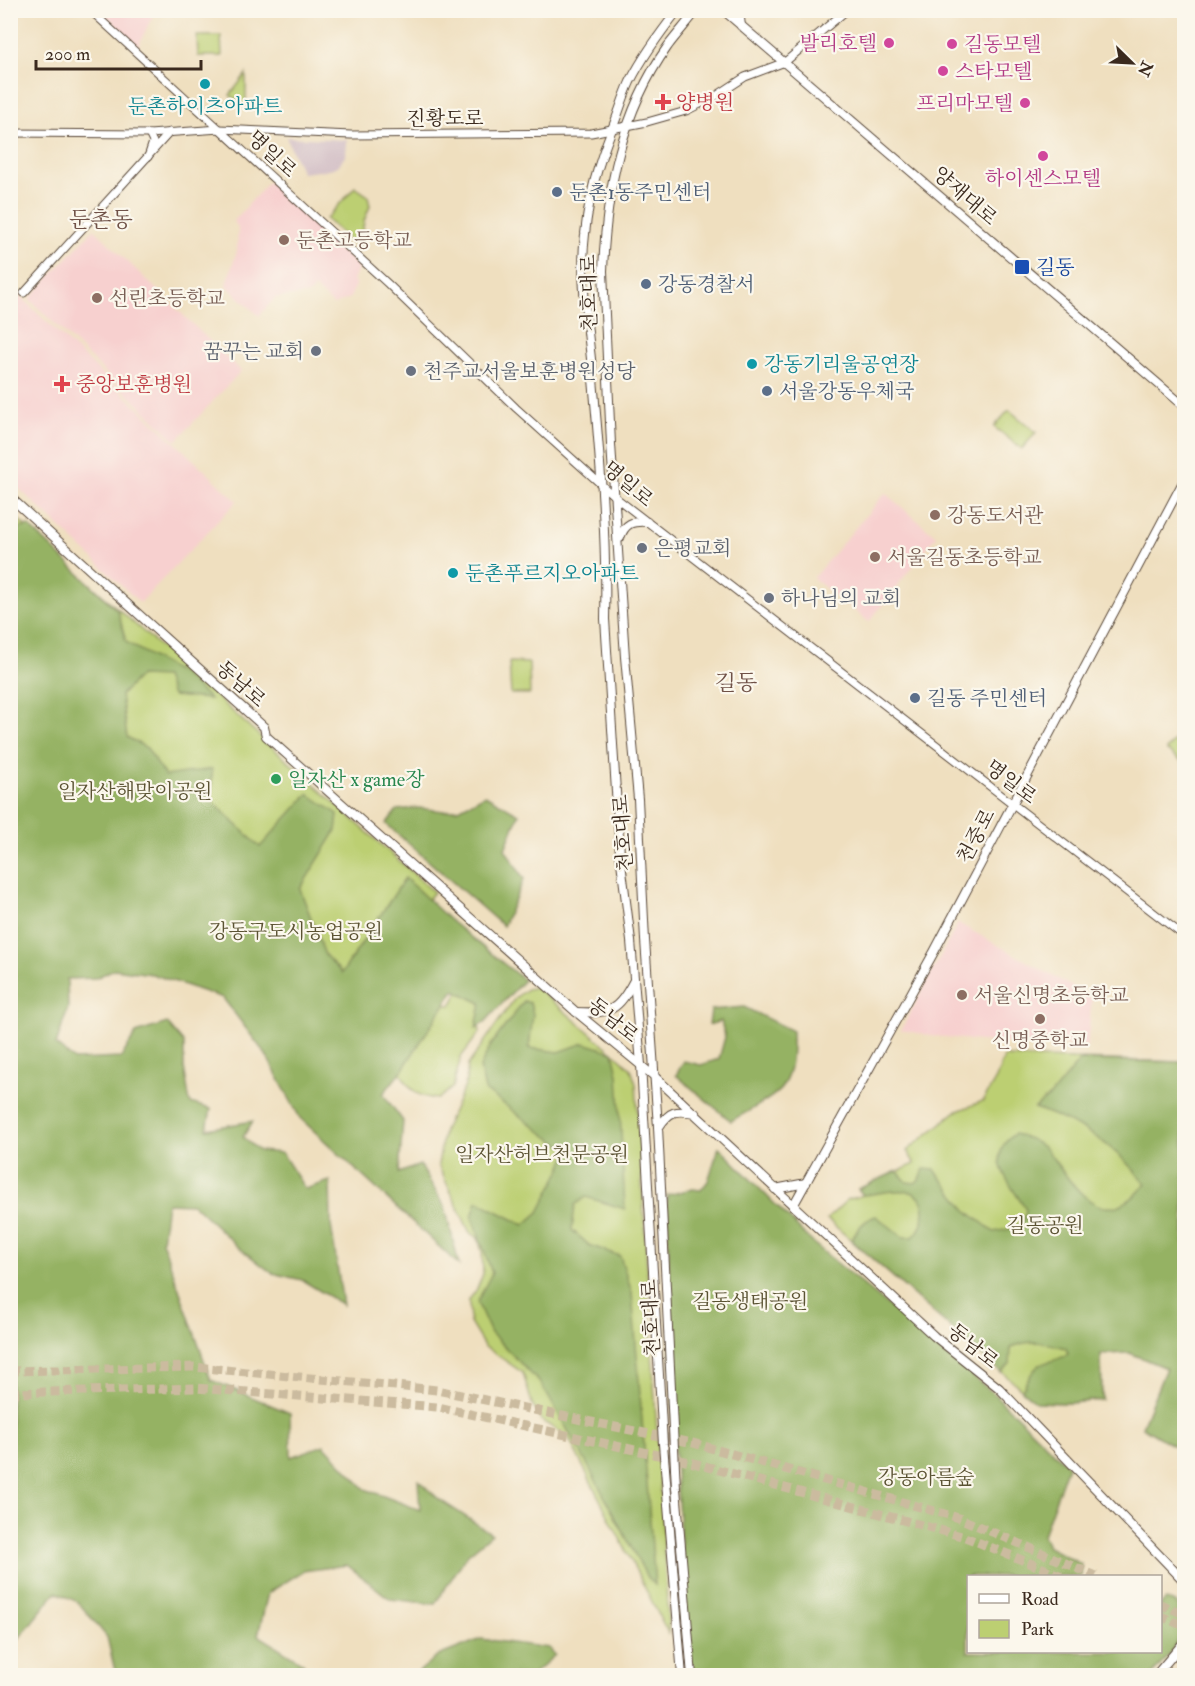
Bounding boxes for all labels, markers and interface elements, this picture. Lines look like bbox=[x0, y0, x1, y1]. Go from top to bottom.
place label: 발리호텔 bbox=[800, 31, 877, 56]
place label: 길동모텔 bbox=[964, 32, 1041, 57]
scale bar bbox=[36, 33, 201, 71]
north arrow bbox=[1102, 33, 1162, 93]
marker: 발리호텔 bbox=[882, 36, 896, 50]
marker: 길동모텔 bbox=[945, 37, 959, 51]
text: 200 m bbox=[45, 43, 90, 66]
text: N bbox=[1132, 57, 1157, 80]
place label: 스타모텔 bbox=[955, 59, 1032, 84]
marker: 스타모텔 bbox=[936, 64, 950, 78]
marker: 둔촌하이츠아파트 bbox=[198, 77, 212, 91]
place label: 양병원 bbox=[676, 90, 734, 115]
place label: 프리마모텔 bbox=[916, 91, 1013, 116]
marker: 양병원 bbox=[654, 93, 672, 111]
place label: 둔촌하이츠아파트 bbox=[128, 94, 282, 119]
marker: 프리마모텔 bbox=[1018, 96, 1032, 110]
street label: 진황도로 bbox=[406, 106, 484, 131]
street label: 명일로 bbox=[242, 125, 302, 183]
marker: 하이센스모텔 bbox=[1036, 149, 1050, 163]
street label: 양재대로 bbox=[928, 161, 1002, 231]
place label: 하이센스모텔 bbox=[985, 166, 1101, 191]
place label: 둔촌1동주민센터 bbox=[569, 180, 711, 205]
marker: 둔촌1동주민센터 bbox=[550, 185, 564, 199]
district label: 둔촌동 bbox=[69, 206, 133, 234]
place label: 둔촌고등학교 bbox=[296, 228, 413, 253]
marker: 둔촌고등학교 bbox=[277, 233, 291, 247]
street label: 천호대로 bbox=[576, 254, 602, 332]
place label: 길동 bbox=[1036, 255, 1075, 280]
marker: 길동 bbox=[1013, 258, 1031, 276]
place label: 강동경찰서 bbox=[658, 272, 755, 297]
marker: 강동경찰서 bbox=[639, 277, 653, 291]
place label: 선린초등학교 bbox=[109, 286, 226, 311]
marker: 선린초등학교 bbox=[90, 291, 104, 305]
place label: 꿈꾸는 교회 bbox=[203, 339, 304, 364]
marker: 꿈꾸는 교회 bbox=[309, 344, 323, 358]
place label: 강동기리울공연장 bbox=[764, 352, 919, 377]
marker: 강동기리울공연장 bbox=[745, 357, 759, 371]
place label: 천주교서울보훈병원성당 bbox=[423, 359, 636, 384]
marker: 천주교서울보훈병원성당 bbox=[404, 364, 418, 378]
place label: 중앙보훈병원 bbox=[76, 372, 192, 397]
marker: 중앙보훈병원 bbox=[53, 375, 71, 393]
place label: 서울강동우체국 bbox=[779, 379, 914, 404]
marker: 서울강동우체국 bbox=[760, 384, 774, 398]
street label: 명일로 bbox=[598, 456, 658, 512]
place label: 강동도서관 bbox=[947, 503, 1044, 528]
marker: 강동도서관 bbox=[928, 508, 942, 522]
place label: 은평교회 bbox=[654, 536, 731, 561]
marker: 은평교회 bbox=[635, 541, 649, 555]
place label: 서울길동초등학교 bbox=[887, 545, 1042, 570]
marker: 서울길동초등학교 bbox=[868, 550, 882, 564]
place label: 둔촌푸르지오아파트 bbox=[465, 561, 639, 586]
marker: 둔촌푸르지오아파트 bbox=[446, 566, 460, 580]
place label: 하나님의 교회 bbox=[781, 586, 901, 611]
marker: 하나님의 교회 bbox=[762, 591, 776, 605]
street label: 동남로 bbox=[211, 655, 271, 713]
district label: 길동 bbox=[715, 669, 757, 697]
place label: 길동 주민센터 bbox=[927, 686, 1047, 711]
marker: 길동 주민센터 bbox=[908, 691, 922, 705]
street label: 명일로 bbox=[980, 755, 1042, 809]
place label: 일자산 x game장 bbox=[288, 767, 425, 792]
marker: 일자산 x game장 bbox=[269, 772, 283, 786]
park label: 일자산해맞이공원 bbox=[58, 779, 212, 804]
street label: 천호대로 bbox=[608, 794, 638, 872]
street label: 천중로 bbox=[951, 805, 1001, 867]
park label: 강동구도시농업공원 bbox=[209, 919, 383, 944]
place label: 서울신명초등학교 bbox=[974, 983, 1129, 1008]
marker: 서울신명초등학교 bbox=[955, 988, 969, 1002]
street label: 동남로 bbox=[583, 992, 643, 1048]
marker: 신명중학교 bbox=[1033, 1012, 1047, 1026]
place label: 신명중학교 bbox=[992, 1028, 1089, 1053]
park label: 일자산허브천문공원 bbox=[455, 1142, 629, 1167]
park label: 길동공원 bbox=[1006, 1213, 1084, 1238]
street label: 천호대로 bbox=[636, 1279, 666, 1357]
park label: 길동생태공원 bbox=[692, 1289, 808, 1314]
street label: 동남로 bbox=[943, 1318, 1003, 1374]
park label: 강동아름숲 bbox=[878, 1465, 974, 1490]
legend bbox=[967, 1575, 1162, 1653]
text: Road bbox=[1021, 1588, 1059, 1611]
text: Park bbox=[1021, 1618, 1054, 1641]

